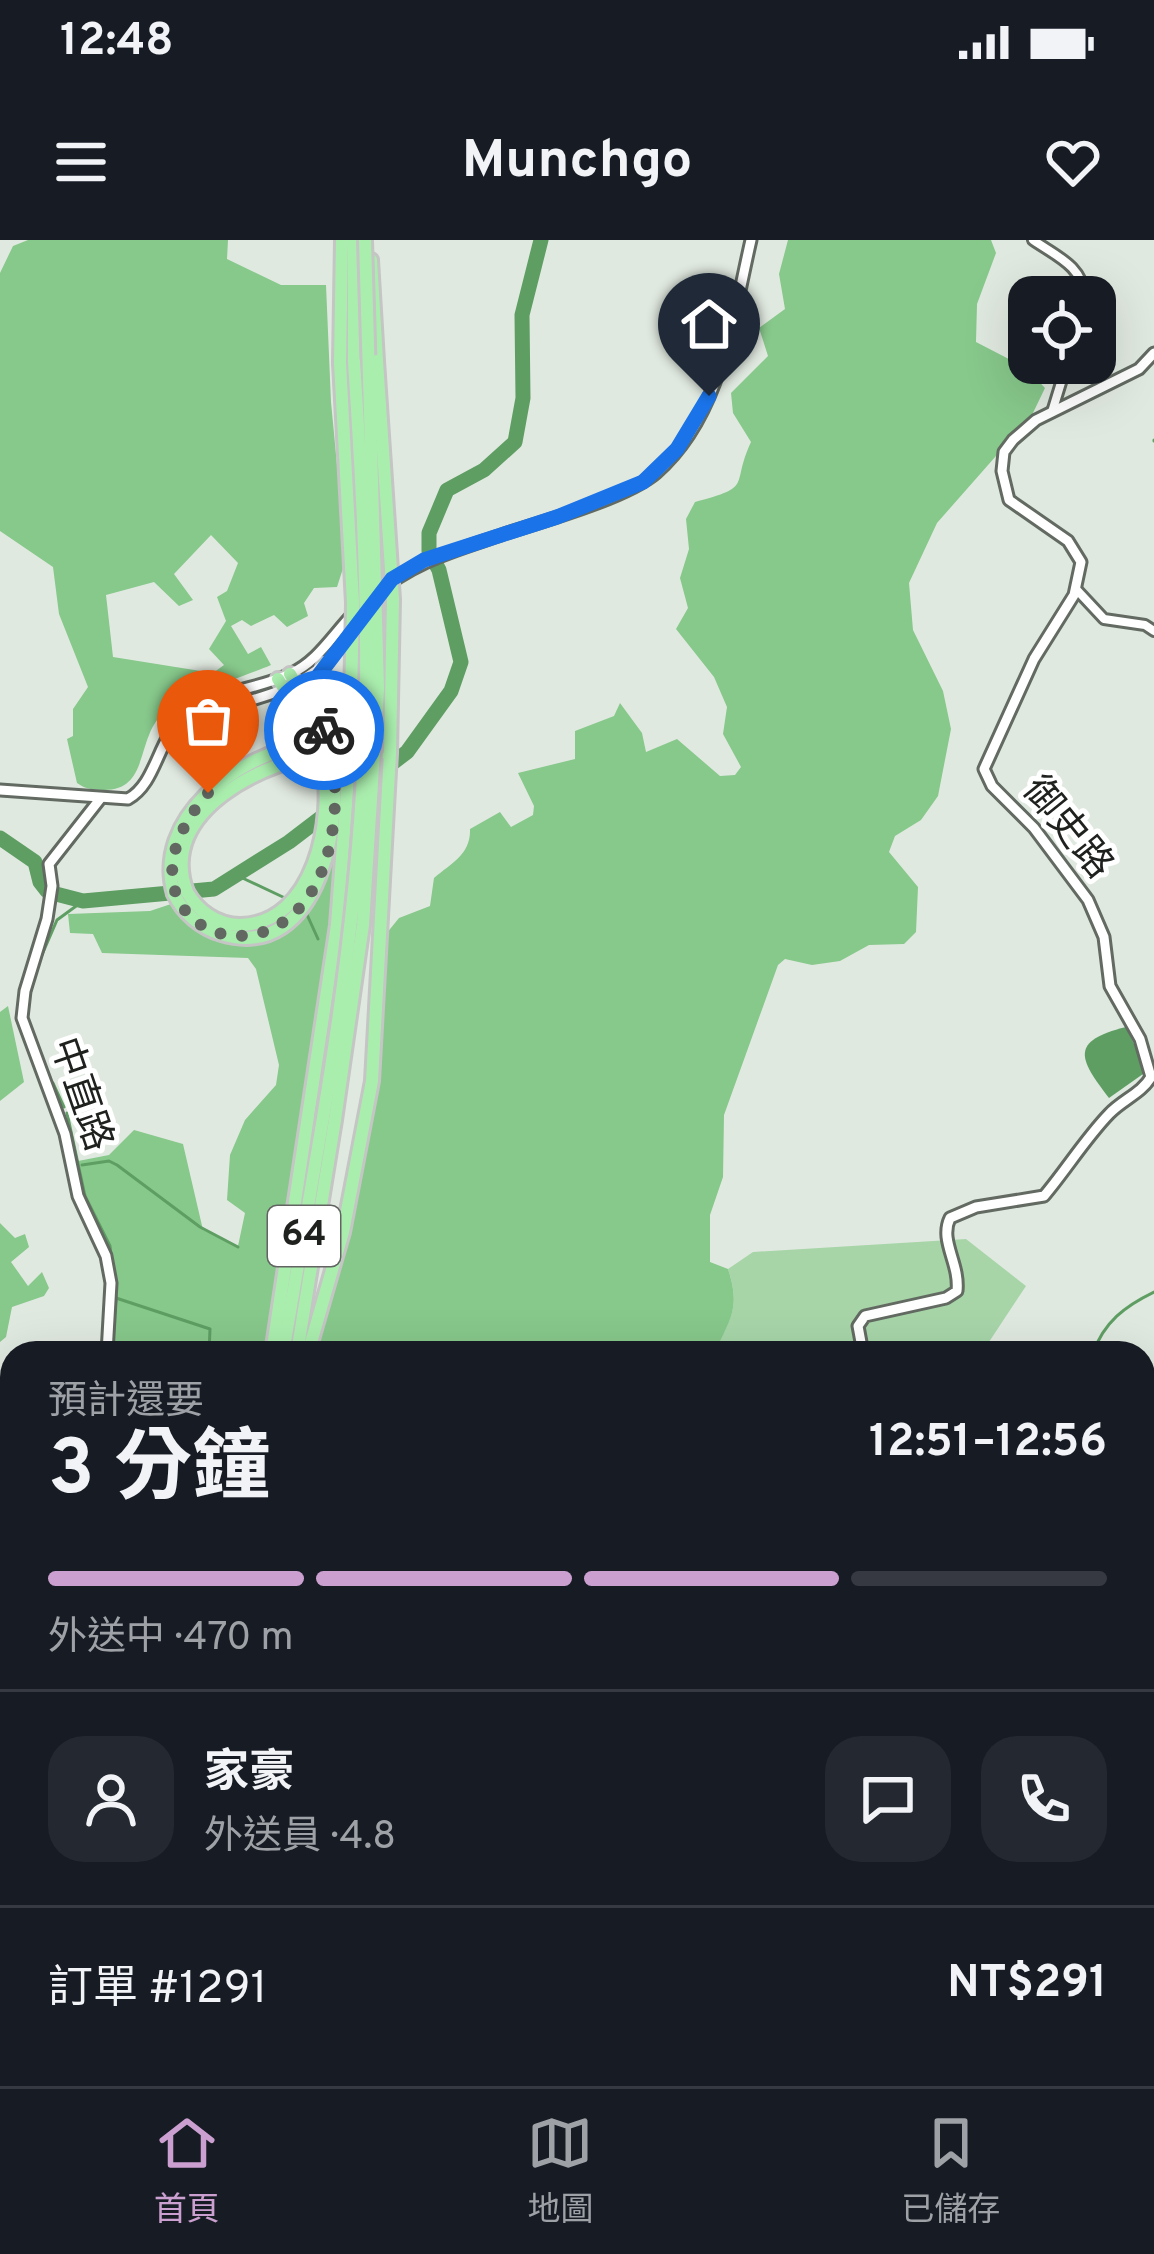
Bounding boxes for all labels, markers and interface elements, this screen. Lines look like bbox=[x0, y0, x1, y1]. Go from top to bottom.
text: 12:48 bbox=[60, 14, 174, 71]
text: Munchgo bbox=[462, 128, 692, 197]
icon: menu bbox=[48, 129, 114, 195]
icon: heart bbox=[1040, 129, 1106, 195]
pin bbox=[658, 273, 760, 396]
map controls bbox=[1008, 276, 1116, 384]
button: locate bbox=[1008, 276, 1116, 384]
icon: home bbox=[676, 291, 742, 357]
pin bbox=[157, 670, 259, 793]
courier bbox=[264, 670, 384, 790]
icon: bag bbox=[175, 688, 241, 754]
icon: bike bbox=[291, 697, 357, 763]
street label: 御史路 bbox=[1010, 768, 1122, 890]
street label: 中直路 bbox=[37, 1032, 121, 1158]
road number: 64 bbox=[268, 1206, 340, 1266]
text: 預計還要 bbox=[48, 1379, 204, 1428]
text: 12:51–12:56 bbox=[869, 1415, 1107, 1472]
text: 3 分鐘 bbox=[48, 1423, 270, 1522]
text: 外送中 · 470 m bbox=[48, 1615, 294, 1664]
button: person bbox=[48, 1736, 174, 1862]
button: chat bbox=[825, 1736, 951, 1862]
button: phone bbox=[981, 1736, 1107, 1862]
text: 家豪 bbox=[204, 1746, 294, 1803]
text: 外送員 · 4.8 bbox=[204, 1814, 396, 1863]
text: NT$291 bbox=[947, 1956, 1107, 2013]
text: 訂單 #1291 bbox=[48, 1962, 267, 2019]
tab: 首頁 bbox=[154, 2110, 220, 2233]
tab: 地圖 bbox=[527, 2110, 593, 2233]
tab: 已儲存 bbox=[901, 2110, 1000, 2233]

